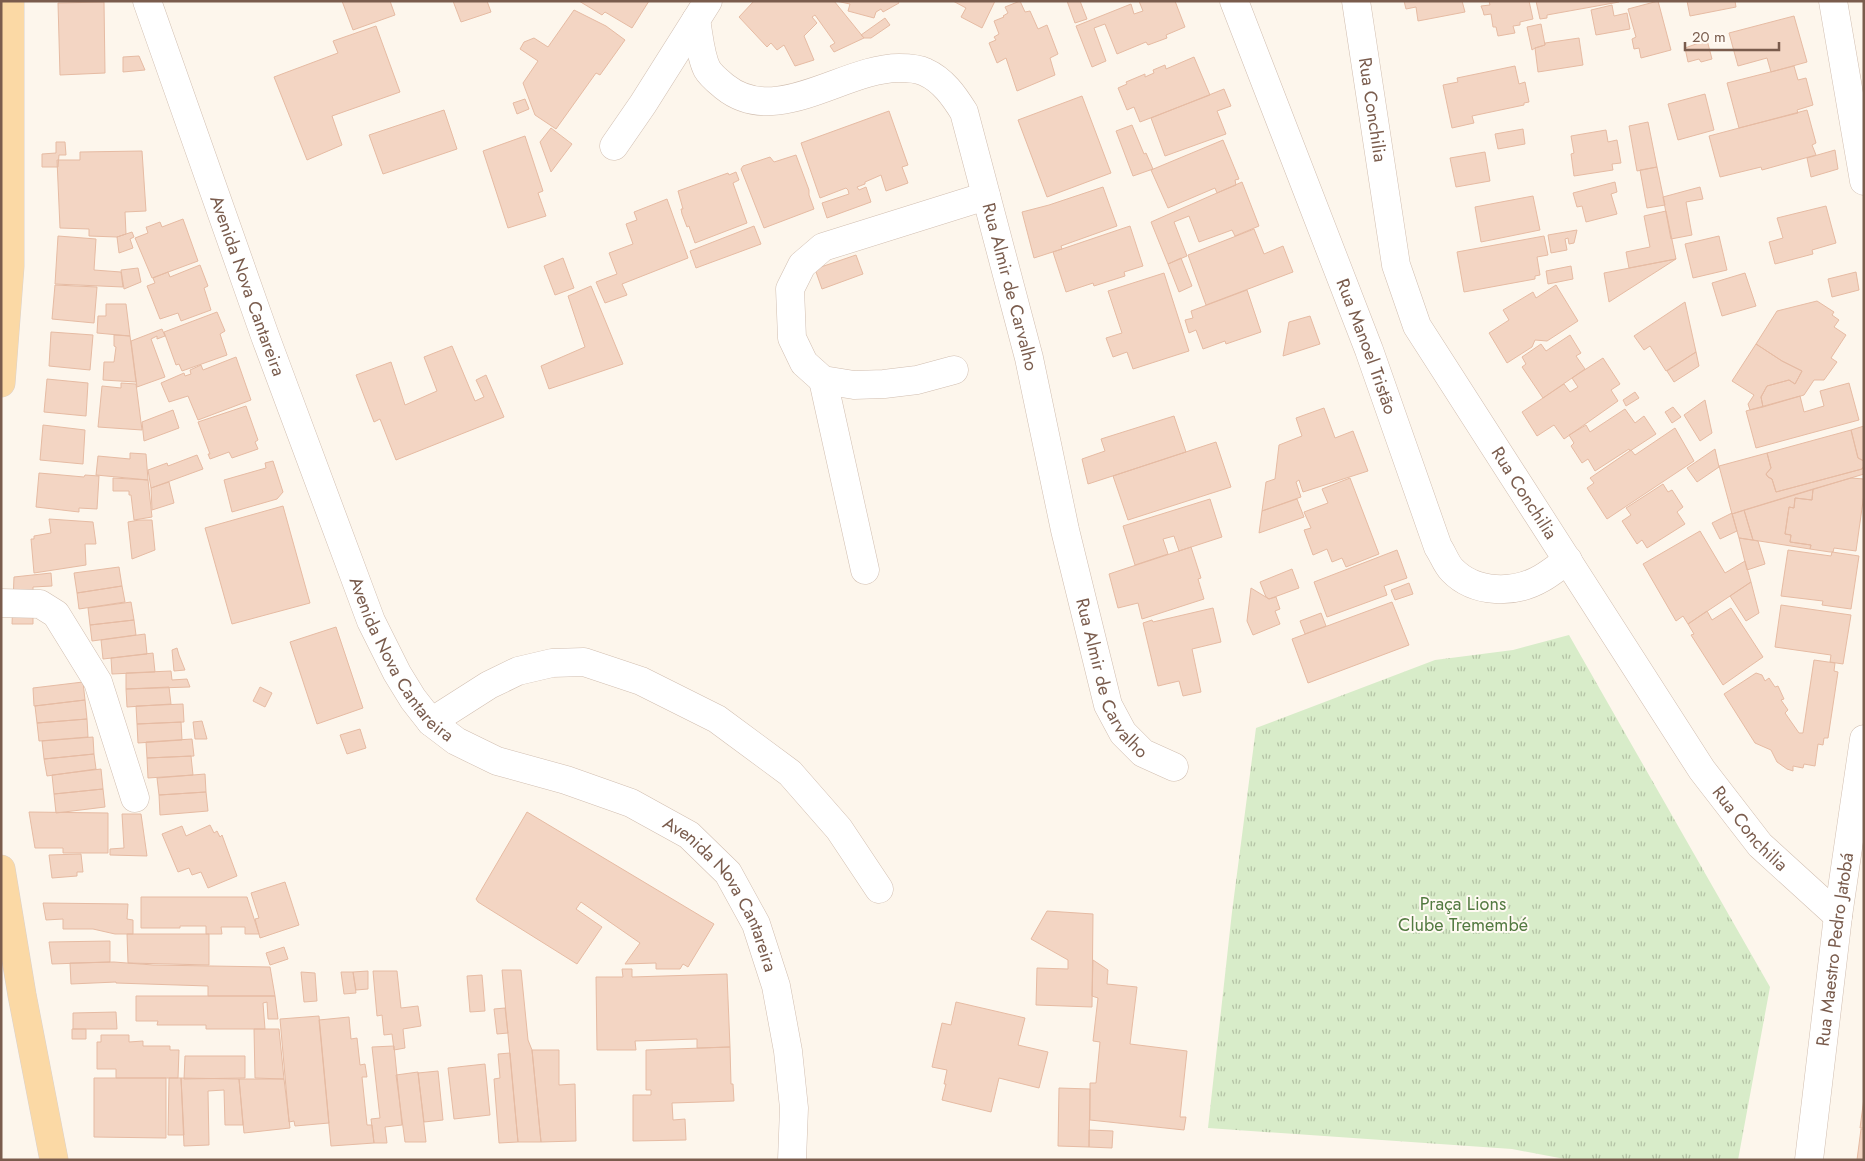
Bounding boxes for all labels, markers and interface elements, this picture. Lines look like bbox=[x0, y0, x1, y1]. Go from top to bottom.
scale bar bbox=[1685, 20, 1779, 52]
text: 20 m bbox=[1692, 26, 1726, 48]
street label: Rua Conchilia bbox=[1352, 56, 1393, 164]
street label: Avenida Nova Cantareira bbox=[203, 192, 292, 380]
street label: Rua Almir de Carvalho bbox=[976, 200, 1044, 373]
street label: Rua Manoel Tristão bbox=[1330, 275, 1404, 418]
street label: Rua Conchilia bbox=[1485, 442, 1564, 544]
street label: Avenida Nova Cantareira bbox=[343, 573, 460, 748]
street label: Rua Almir de Carvalho bbox=[1069, 595, 1154, 764]
street label: Rua Conchilia bbox=[1706, 780, 1794, 877]
street label: Avenida Nova Cantareira bbox=[658, 810, 784, 975]
street label: Rua Maestro Pedro Jatobá bbox=[1810, 851, 1860, 1048]
park label: Praça Lions Clube Tremembé bbox=[1398, 891, 1528, 938]

